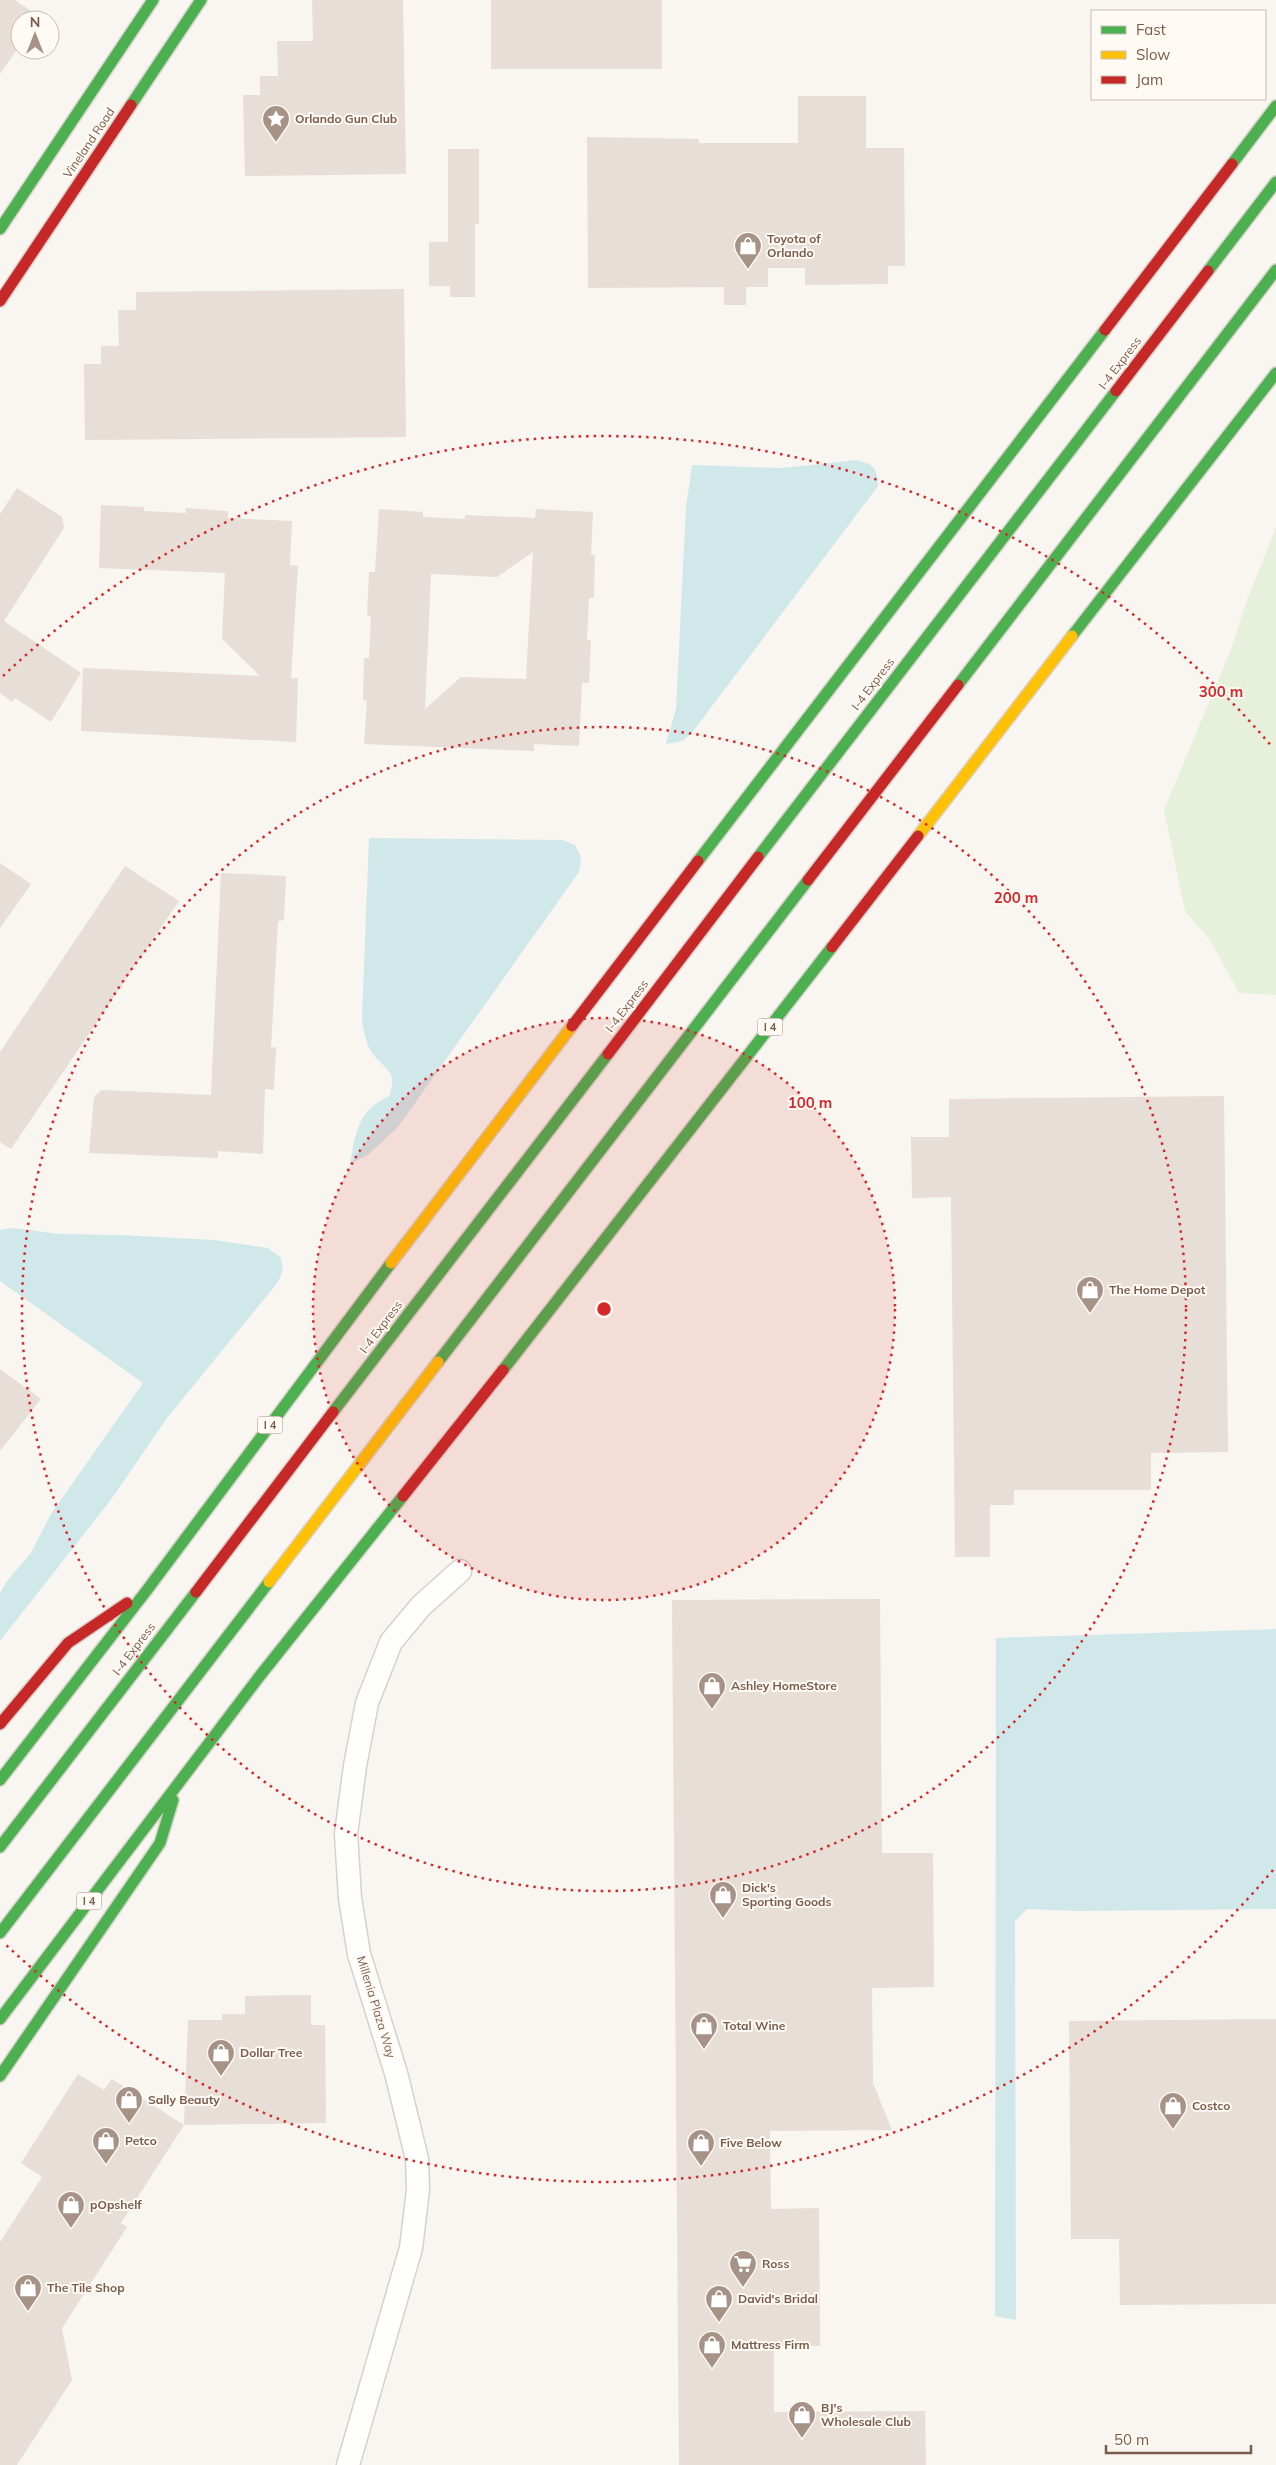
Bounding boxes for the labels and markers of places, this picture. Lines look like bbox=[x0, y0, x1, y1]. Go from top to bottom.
place icon: Orlando Gun Club bbox=[261, 104, 291, 143]
place label: Orlando Gun Club bbox=[295, 111, 397, 126]
shop icon: Toyota of Orlando bbox=[733, 231, 763, 270]
place label: Toyota of Orlando bbox=[767, 231, 821, 260]
shop icon: The Home Depot bbox=[1075, 1275, 1105, 1314]
place label: The Home Depot bbox=[1109, 1282, 1206, 1297]
centre of rings bbox=[595, 1300, 613, 1318]
shop icon: Ashley HomeStore bbox=[697, 1671, 727, 1710]
place label: Ashley HomeStore bbox=[731, 1678, 837, 1693]
shop icon: Dick's Sporting Goods bbox=[708, 1880, 738, 1919]
place label: Dick's Sporting Goods bbox=[742, 1880, 832, 1909]
shop icon: Total Wine bbox=[689, 2011, 719, 2050]
place label: Total Wine bbox=[723, 2018, 786, 2033]
shop icon: Dollar Tree bbox=[206, 2038, 236, 2077]
place label: Dollar Tree bbox=[240, 2045, 303, 2060]
shop icon: Sally Beauty bbox=[114, 2085, 144, 2124]
shop icon: Costco bbox=[1158, 2091, 1188, 2130]
place label: Sally Beauty bbox=[148, 2092, 220, 2107]
place label: Costco bbox=[1192, 2098, 1230, 2113]
shop icon: Petco bbox=[91, 2126, 121, 2165]
shop icon: Five Below bbox=[686, 2128, 716, 2167]
place label: Petco bbox=[125, 2133, 157, 2148]
place label: Five Below bbox=[720, 2135, 782, 2150]
shop icon: pOpshelf bbox=[56, 2190, 86, 2229]
place label: pOpshelf bbox=[90, 2197, 142, 2212]
supermarket icon: Ross bbox=[728, 2249, 758, 2288]
place label: Ross bbox=[762, 2256, 789, 2271]
shop icon: The Tile Shop bbox=[13, 2273, 43, 2312]
place label: The Tile Shop bbox=[47, 2280, 125, 2295]
shop icon: David's Bridal bbox=[704, 2284, 734, 2323]
place label: David's Bridal bbox=[738, 2291, 818, 2306]
shop icon: Mattress Firm bbox=[697, 2330, 727, 2369]
place label: Mattress Firm bbox=[731, 2337, 810, 2352]
shop icon: BJ's Wholesale Club bbox=[787, 2400, 817, 2439]
place label: BJ's Wholesale Club bbox=[821, 2400, 911, 2429]

